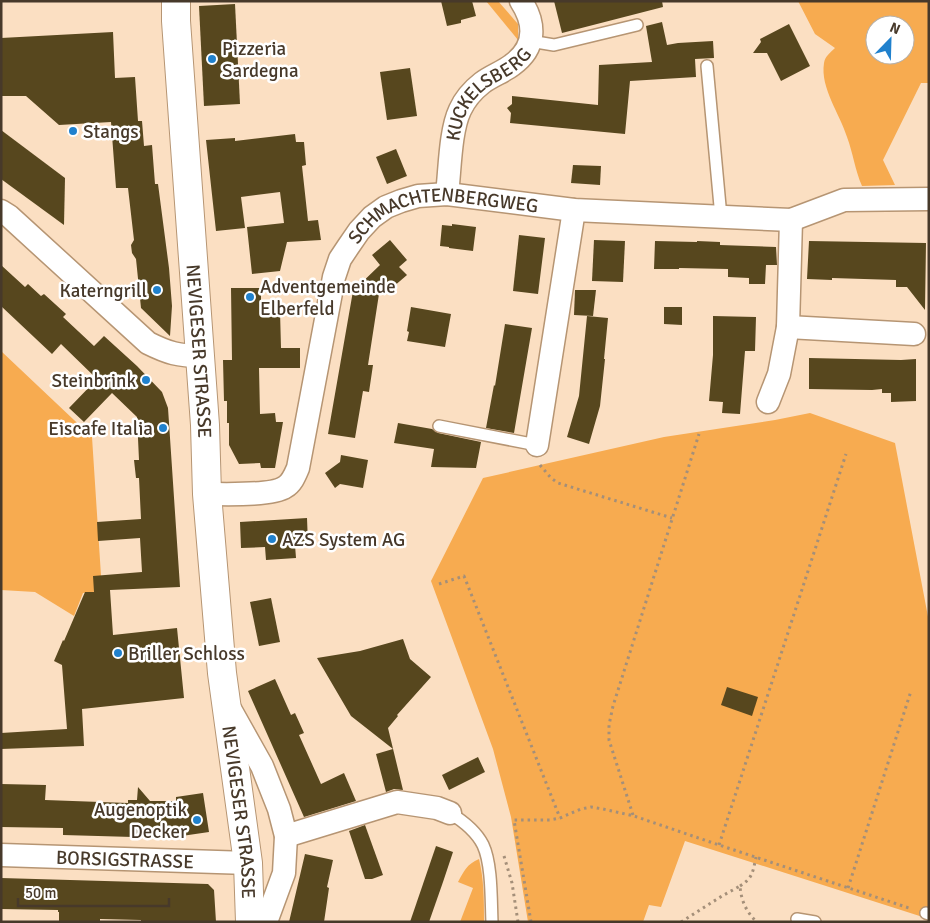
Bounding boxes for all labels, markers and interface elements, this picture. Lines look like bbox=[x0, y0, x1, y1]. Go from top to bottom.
north arrow bbox=[865, 15, 915, 65]
text: N bbox=[887, 19, 903, 38]
place label: Pizzeria Sardegna bbox=[222, 37, 299, 83]
street label: KUCKELSBERG bbox=[441, 43, 537, 143]
marker: Pizzeria Sardegna bbox=[206, 53, 218, 65]
place label: Stangs bbox=[83, 120, 139, 144]
marker: Stangs bbox=[67, 125, 79, 137]
street label: SCHMACHTENBERGWEG bbox=[343, 182, 540, 249]
street label: NEVIGESER STRASSE bbox=[180, 263, 216, 439]
place label: Adventgemeinde Elberfeld bbox=[260, 275, 396, 321]
place label: Katerngrill bbox=[59, 279, 147, 303]
marker: Katerngrill bbox=[151, 284, 163, 296]
marker: Adventgemeinde Elberfeld bbox=[244, 291, 256, 303]
place label: Steinbrink bbox=[52, 369, 136, 393]
marker: Steinbrink bbox=[140, 374, 152, 386]
place label: Eiscafe Italia bbox=[48, 417, 153, 441]
marker: Eiscafe Italia bbox=[157, 422, 169, 434]
place label: AZS System AG bbox=[282, 528, 405, 552]
marker: AZS System AG bbox=[266, 533, 278, 545]
place label: Briller Schloss bbox=[128, 642, 245, 666]
marker: Briller Schloss bbox=[112, 647, 124, 659]
street label: NEVIGESER STRASSE bbox=[216, 724, 260, 899]
place label: Augenoptik Decker bbox=[94, 798, 187, 844]
marker: Augenoptik Decker bbox=[191, 814, 203, 826]
street label: BORSIGSTRASSE bbox=[56, 846, 194, 874]
scale bar bbox=[18, 876, 169, 908]
text: 50 m bbox=[25, 884, 56, 902]

